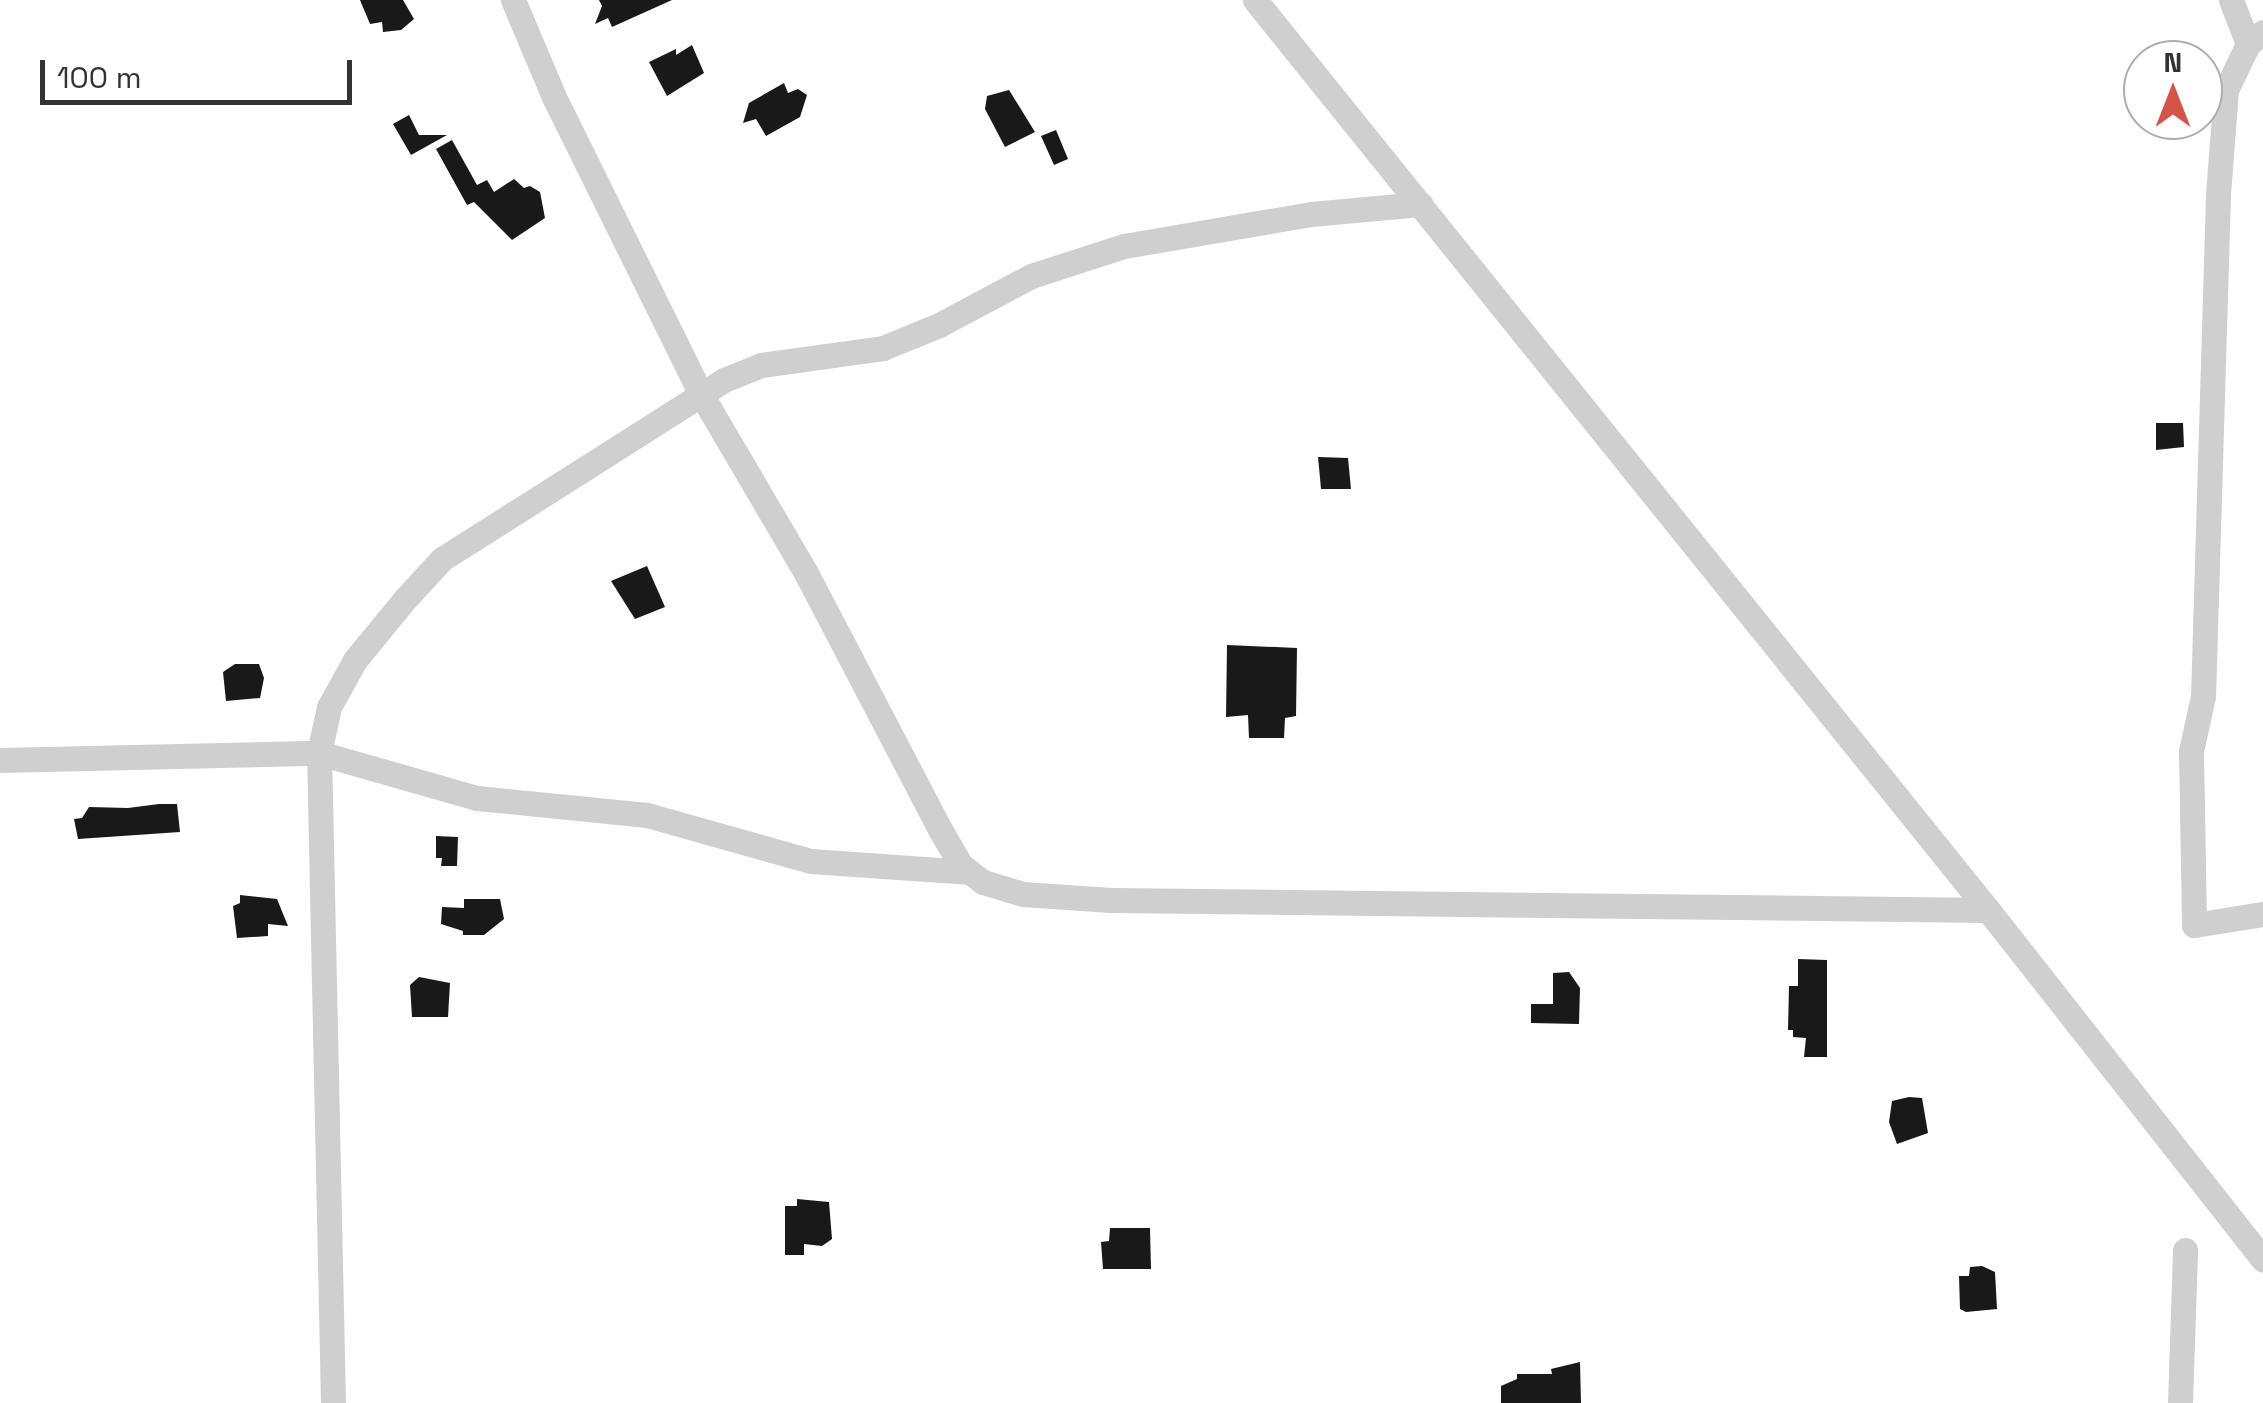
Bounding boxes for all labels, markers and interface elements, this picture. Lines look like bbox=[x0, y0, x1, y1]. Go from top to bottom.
scale bar bbox=[45, 40, 358, 102]
north arrow bbox=[2123, 40, 2223, 140]
text: N bbox=[2164, 44, 2182, 80]
text: 100 m bbox=[57, 58, 142, 97]

